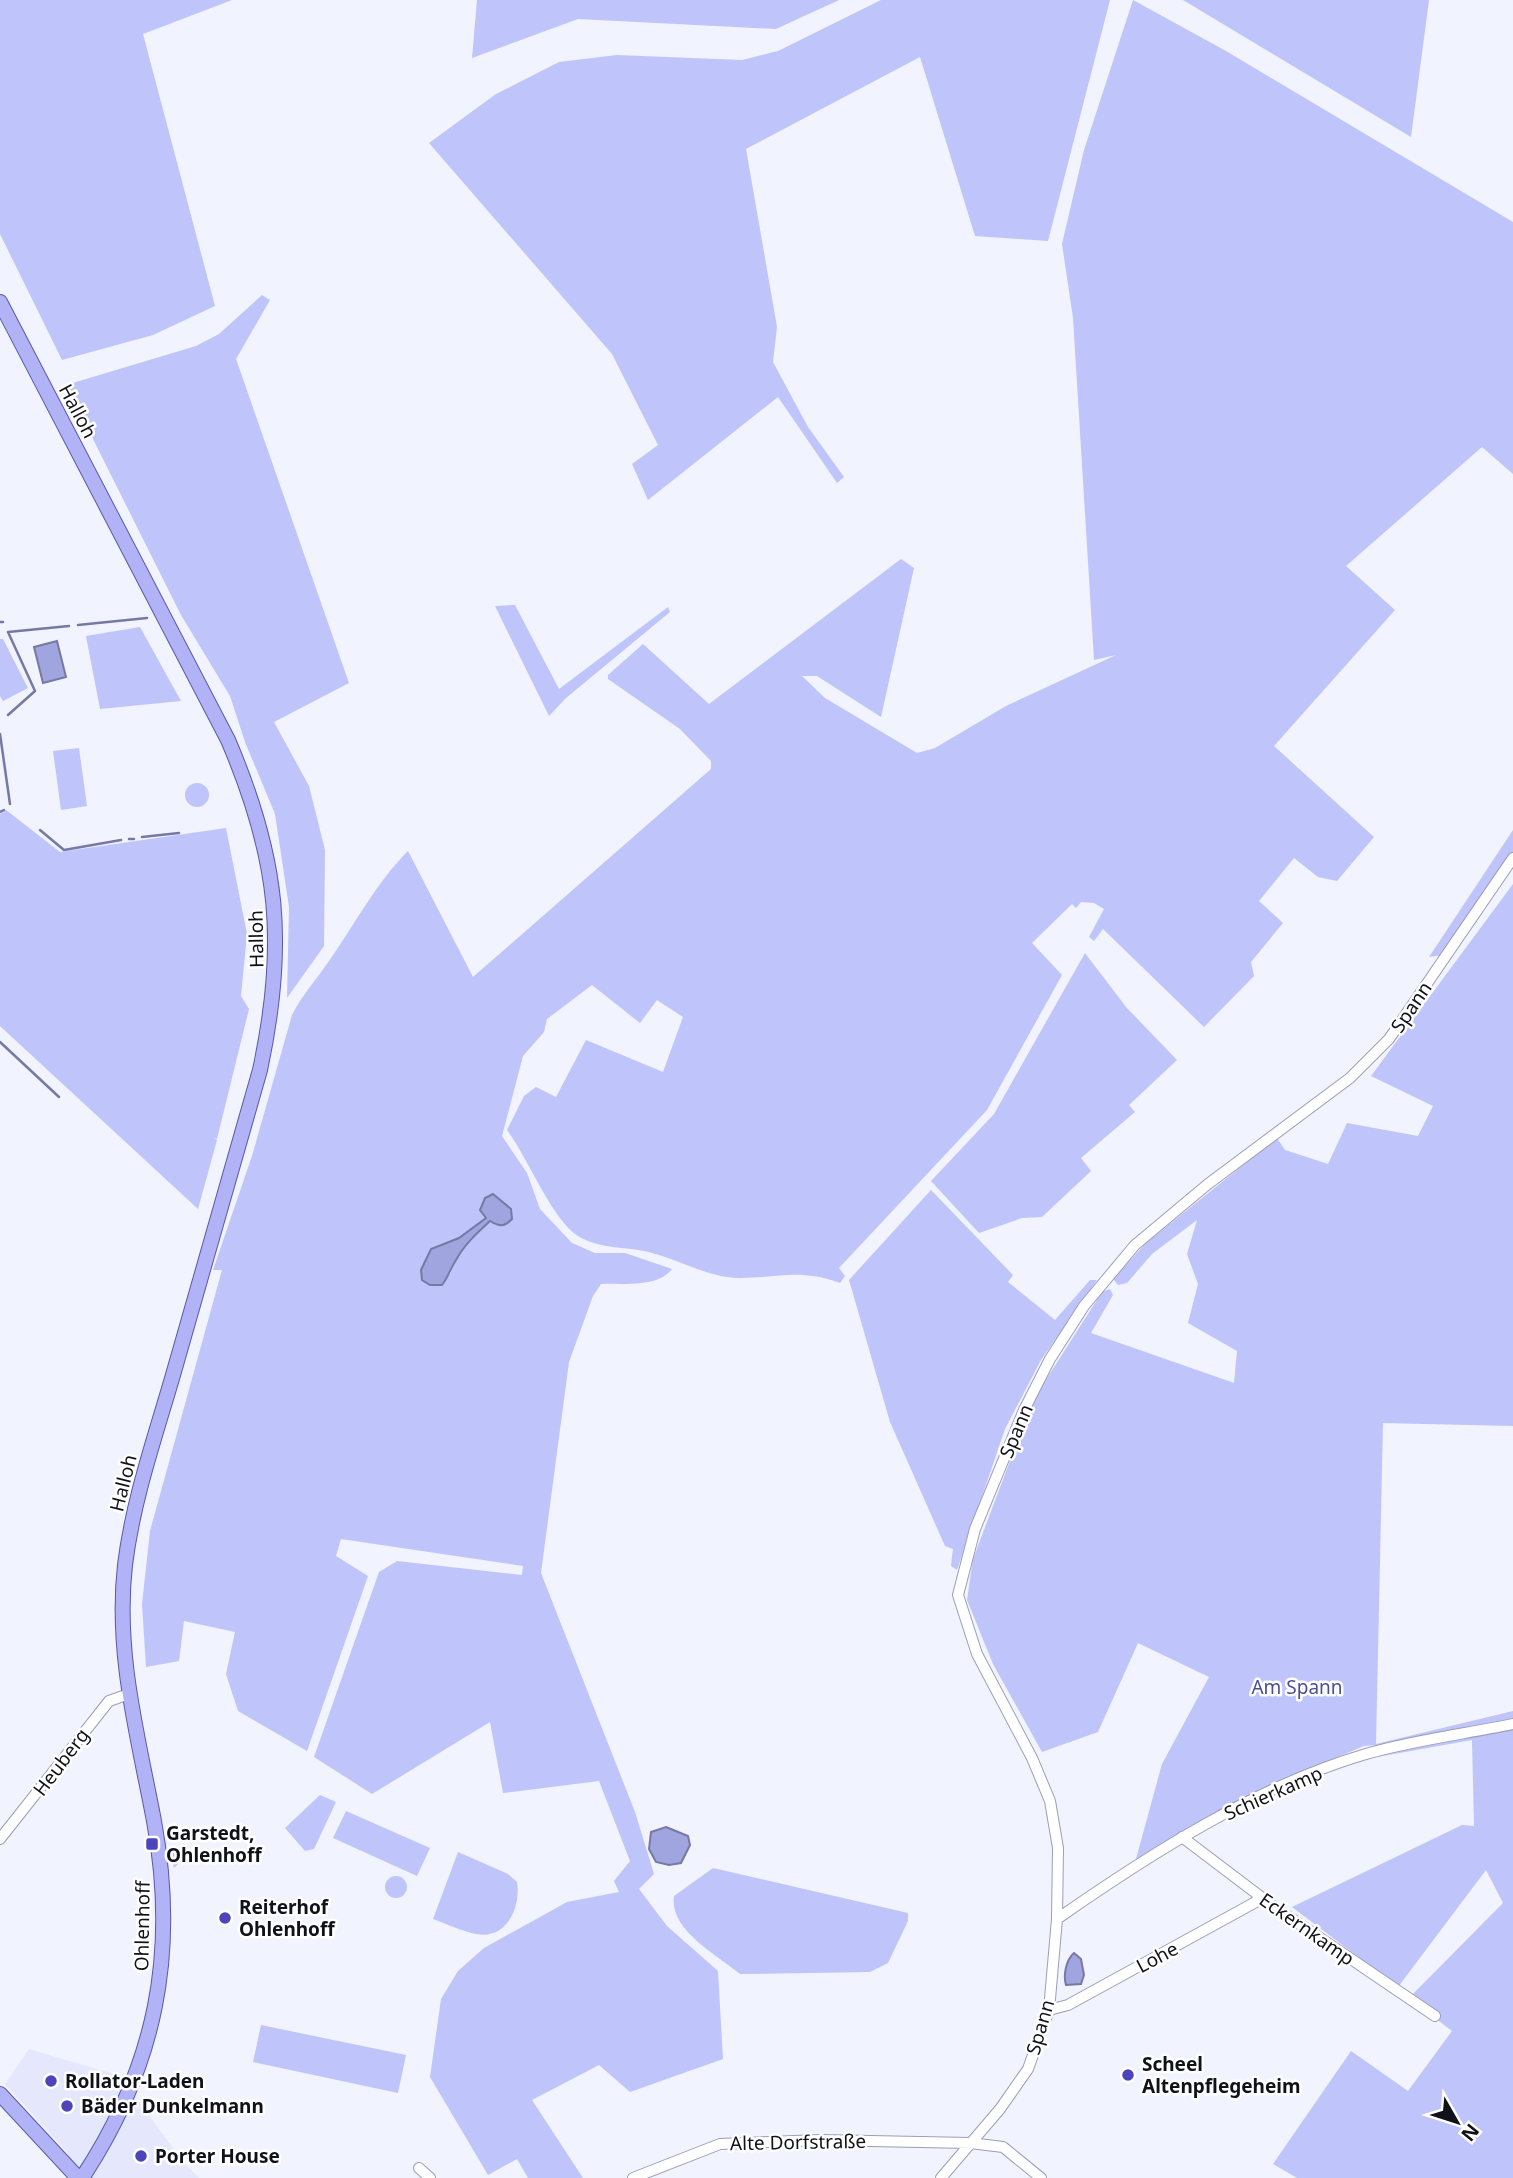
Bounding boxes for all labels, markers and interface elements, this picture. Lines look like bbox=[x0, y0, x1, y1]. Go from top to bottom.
street label: Halloh bbox=[53, 379, 103, 443]
street label: Halloh bbox=[242, 910, 270, 968]
street label: Spann bbox=[1384, 976, 1438, 1038]
street label: Spann bbox=[993, 1400, 1039, 1462]
street label: Halloh bbox=[103, 1452, 143, 1514]
park label: Am Spann bbox=[1251, 1674, 1343, 1700]
street label: Heuberg bbox=[27, 1723, 95, 1801]
street label: Schierkamp bbox=[1220, 1760, 1326, 1826]
place label: Garstedt, Ohlenhoff bbox=[166, 1820, 263, 1868]
marker: Garstedt, Ohlenhoff bbox=[144, 1836, 160, 1852]
street label: Ohlenhoff bbox=[128, 1880, 156, 1971]
street label: Eckernkamp bbox=[1254, 1887, 1360, 1971]
place label: Reiterhof Ohlenhoff bbox=[239, 1894, 336, 1942]
marker: Reiterhof Ohlenhoff bbox=[217, 1910, 233, 1926]
street label: Lohe bbox=[1132, 1935, 1182, 1979]
street label: Spann bbox=[1020, 1996, 1060, 2058]
place label: Scheel Altenpflegeheim bbox=[1142, 2051, 1301, 2099]
marker: Scheel Altenpflegeheim bbox=[1120, 2067, 1136, 2083]
place label: Rollator-Laden bbox=[65, 2068, 204, 2094]
marker: Rollator-Laden bbox=[43, 2073, 59, 2089]
north arrow bbox=[1422, 2087, 1492, 2157]
place label: Bäder Dunkelmann bbox=[81, 2093, 264, 2119]
marker: Bäder Dunkelmann bbox=[59, 2098, 75, 2114]
text: N bbox=[1455, 2119, 1485, 2147]
street label: Alte Dorfstraße bbox=[730, 2128, 866, 2156]
place label: Porter House bbox=[155, 2143, 280, 2169]
marker: Porter House bbox=[133, 2148, 149, 2164]

